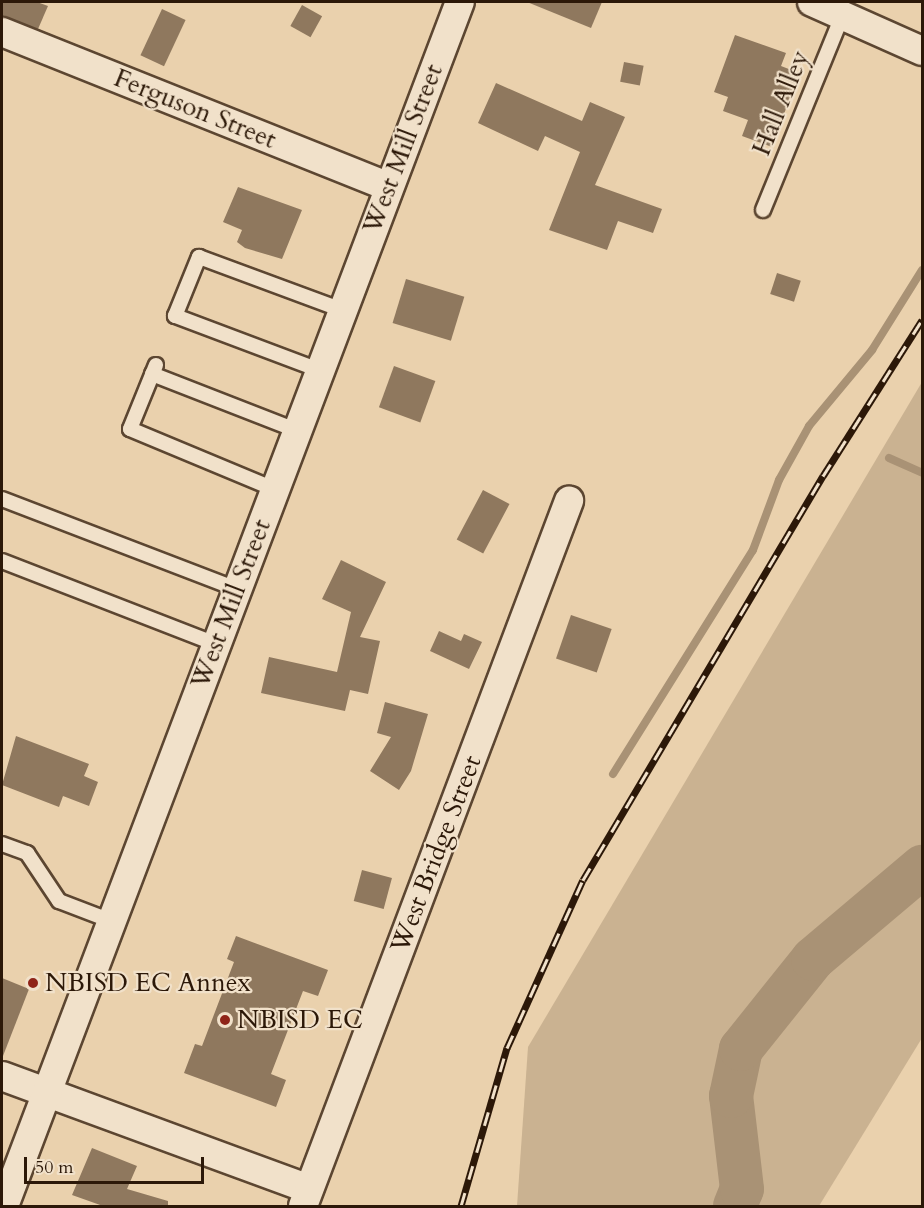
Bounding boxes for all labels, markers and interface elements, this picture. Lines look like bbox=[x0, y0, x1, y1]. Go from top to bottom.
street label: Hall Alley bbox=[746, 46, 816, 160]
street label: West Mill Street bbox=[356, 60, 450, 238]
street label: Ferguson Street bbox=[109, 62, 281, 156]
street label: West Mill Street bbox=[184, 515, 278, 693]
street label: West Bridge Street bbox=[384, 751, 488, 957]
place label: NBISD EC Annex bbox=[45, 967, 251, 999]
marker: NBISD EC Annex bbox=[26, 976, 40, 990]
place label: NBISD EC bbox=[237, 1004, 363, 1036]
marker: NBISD EC bbox=[218, 1013, 232, 1027]
scale bar bbox=[27, 1145, 207, 1183]
text: 50 m bbox=[35, 1155, 74, 1180]

